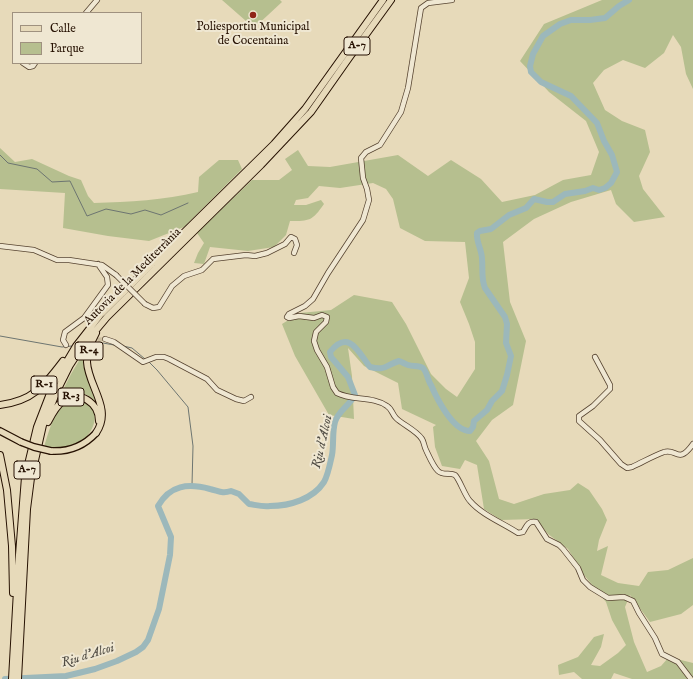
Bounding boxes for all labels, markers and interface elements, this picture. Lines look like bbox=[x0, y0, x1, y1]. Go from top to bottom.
marker: Poliesportiu Municipal de Cocentaina bbox=[248, 10, 258, 20]
legend bbox=[12, 12, 142, 64]
text: Calle bbox=[50, 21, 76, 36]
place label: Poliesportiu Municipal de Cocentaina bbox=[197, 21, 309, 49]
road number: A-7 bbox=[344, 37, 370, 55]
text: Parque bbox=[50, 41, 84, 56]
street label: Autovia de la Mediterrània bbox=[81, 225, 185, 329]
road number: R-4 bbox=[75, 342, 103, 360]
road number: R-1 bbox=[31, 376, 57, 394]
road number: R-3 bbox=[58, 388, 84, 406]
water label: Riu d'Alcoi bbox=[309, 414, 337, 470]
road number: A-7 bbox=[14, 461, 40, 479]
water label: Riu d'Alcoi bbox=[60, 641, 116, 671]

